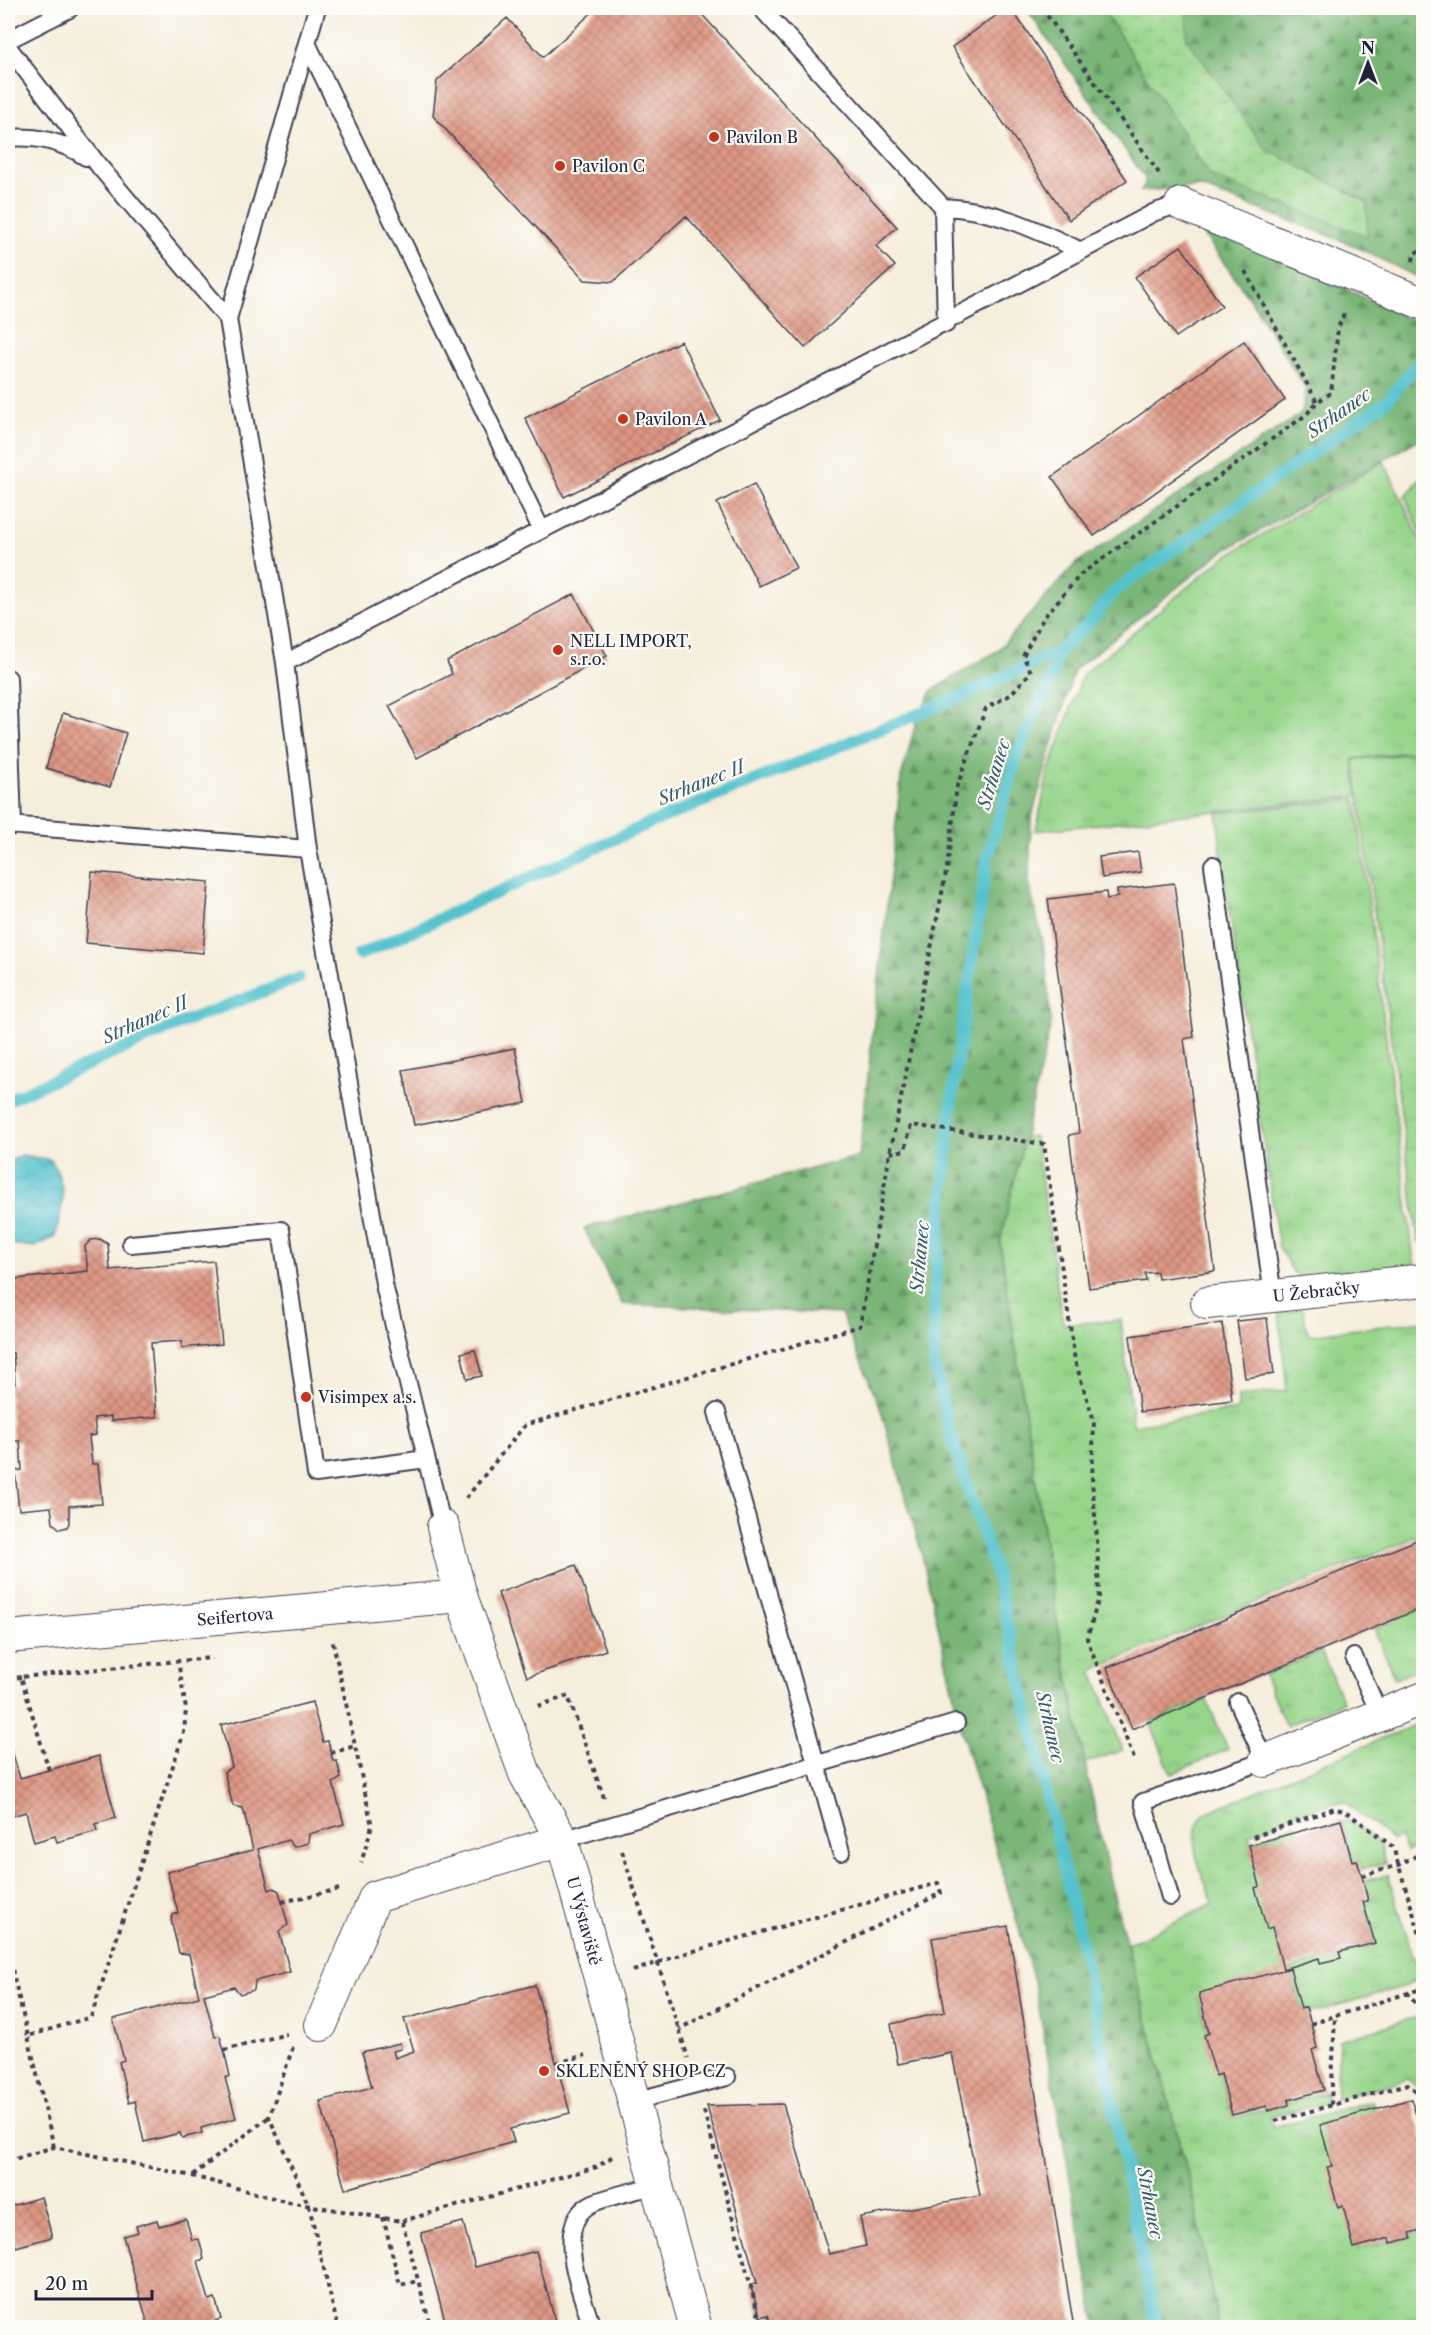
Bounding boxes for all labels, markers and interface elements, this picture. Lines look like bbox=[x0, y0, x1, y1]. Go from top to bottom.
north arrow bbox=[1338, 33, 1398, 93]
text: N bbox=[1361, 38, 1375, 58]
place label: Pavilon B bbox=[726, 127, 798, 147]
marker: Pavilon B bbox=[707, 130, 721, 144]
place label: Pavilon C bbox=[572, 156, 645, 176]
marker: Pavilon C bbox=[553, 159, 567, 173]
water label: Strhanec bbox=[1302, 383, 1376, 443]
place label: Pavilon A bbox=[635, 409, 708, 429]
marker: Pavilon A bbox=[616, 412, 630, 426]
place label: NELL IMPORT, s.r.o. bbox=[570, 631, 692, 669]
marker: NELL IMPORT, s.r.o. bbox=[551, 643, 565, 657]
water label: Strhanec bbox=[973, 735, 1015, 813]
water label: Strhanec II bbox=[654, 755, 750, 811]
water label: Strhanec II bbox=[98, 990, 194, 1049]
water label: Strhanec bbox=[906, 1219, 934, 1295]
street label: U Žebračky bbox=[1272, 1277, 1362, 1306]
place label: Visimpex a.s. bbox=[317, 1387, 416, 1407]
marker: Visimpex a.s. bbox=[299, 1390, 313, 1404]
street label: Seifertova bbox=[196, 1603, 275, 1630]
water label: Strhanec bbox=[1031, 1688, 1069, 1766]
street label: U Výstaviště bbox=[563, 1874, 606, 1967]
place label: SKLENĚNÝ SHOP CZ bbox=[556, 2060, 726, 2081]
marker: SKLENĚNÝ SHOP CZ bbox=[537, 2064, 551, 2078]
water label: Strhanec bbox=[1132, 2164, 1168, 2242]
scale bar bbox=[36, 2263, 152, 2301]
text: 20 m bbox=[45, 2273, 89, 2295]

